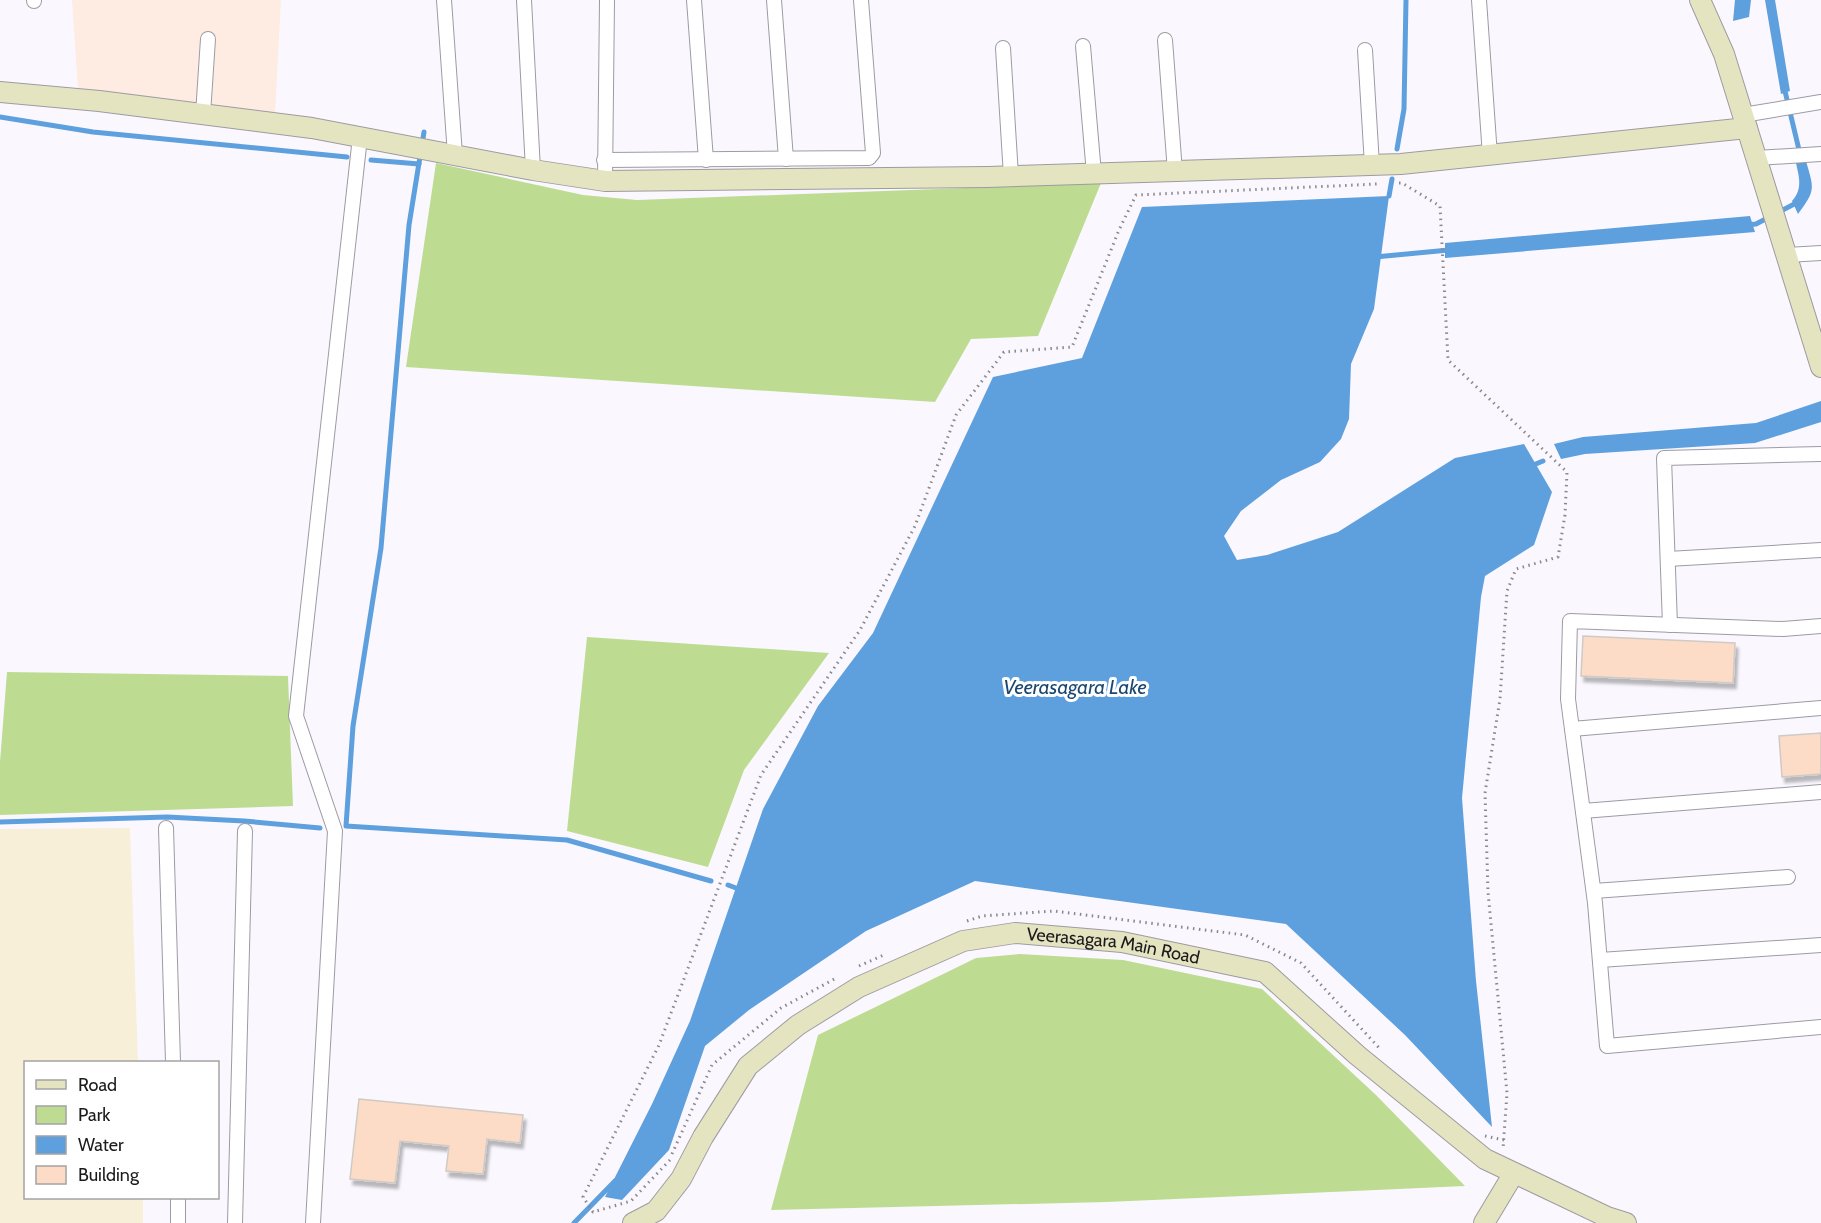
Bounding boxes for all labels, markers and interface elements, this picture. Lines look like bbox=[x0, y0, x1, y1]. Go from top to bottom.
water label: Veerasagara Lake bbox=[1003, 675, 1147, 699]
street label: Veerasagara Main Road bbox=[1026, 923, 1202, 969]
legend bbox=[24, 1061, 219, 1199]
text: Road bbox=[78, 1074, 117, 1096]
text: Park bbox=[78, 1104, 111, 1126]
text: Water bbox=[78, 1134, 124, 1156]
text: Building bbox=[78, 1164, 140, 1186]

